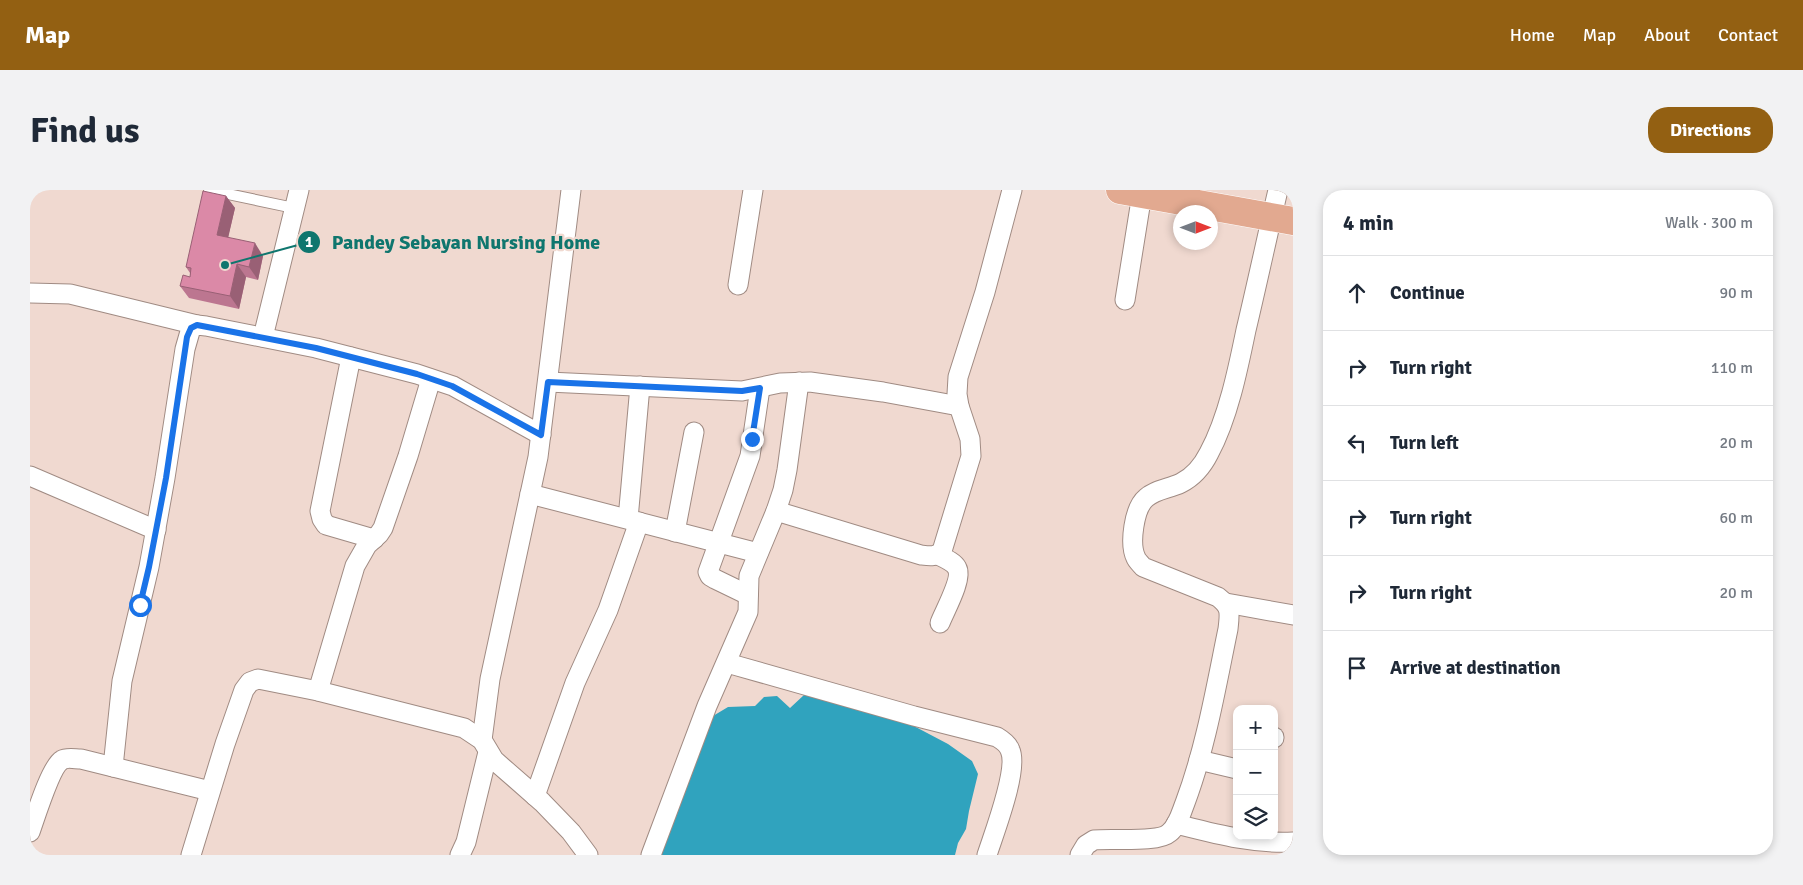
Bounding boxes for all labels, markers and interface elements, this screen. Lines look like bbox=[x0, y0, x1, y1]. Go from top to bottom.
text: Map bbox=[25, 20, 70, 50]
text: Home bbox=[1510, 24, 1555, 46]
text: Map bbox=[1583, 24, 1616, 46]
text: About bbox=[1644, 24, 1690, 46]
text: Contact bbox=[1718, 24, 1778, 46]
button: Directions bbox=[1648, 107, 1773, 153]
text: Find us bbox=[30, 109, 140, 152]
north arrow bbox=[1173, 205, 1218, 250]
text: 4 min bbox=[1343, 210, 1394, 236]
text: Walk · 300 m bbox=[1665, 213, 1753, 233]
callout: Pandey Sebayan Nursing Home bbox=[297, 225, 611, 260]
text: Pandey Sebayan Nursing Home bbox=[332, 230, 600, 255]
text: 1 bbox=[305, 233, 313, 251]
icon: ahead bbox=[1343, 279, 1371, 307]
text: Continue bbox=[1390, 281, 1465, 305]
text: 90 m bbox=[1719, 283, 1753, 303]
icon: right bbox=[1343, 354, 1371, 382]
text: Turn right bbox=[1390, 356, 1472, 380]
text: 110 m bbox=[1711, 358, 1753, 378]
route end bbox=[741, 428, 764, 451]
icon: left bbox=[1343, 429, 1371, 457]
text: Turn left bbox=[1390, 431, 1459, 455]
text: 20 m bbox=[1719, 433, 1753, 453]
icon: right bbox=[1343, 504, 1371, 532]
text: Turn right bbox=[1390, 506, 1472, 530]
text: 60 m bbox=[1719, 508, 1753, 528]
icon: right bbox=[1343, 579, 1371, 607]
text: Turn right bbox=[1390, 581, 1472, 605]
text: 20 m bbox=[1719, 583, 1753, 603]
route start bbox=[129, 594, 152, 617]
icon: arrive bbox=[1343, 654, 1371, 682]
text: Arrive at destination bbox=[1390, 656, 1561, 680]
map controls bbox=[1233, 705, 1278, 840]
button: + bbox=[1233, 705, 1278, 750]
button: − bbox=[1233, 750, 1278, 795]
button: layers bbox=[1233, 795, 1278, 840]

